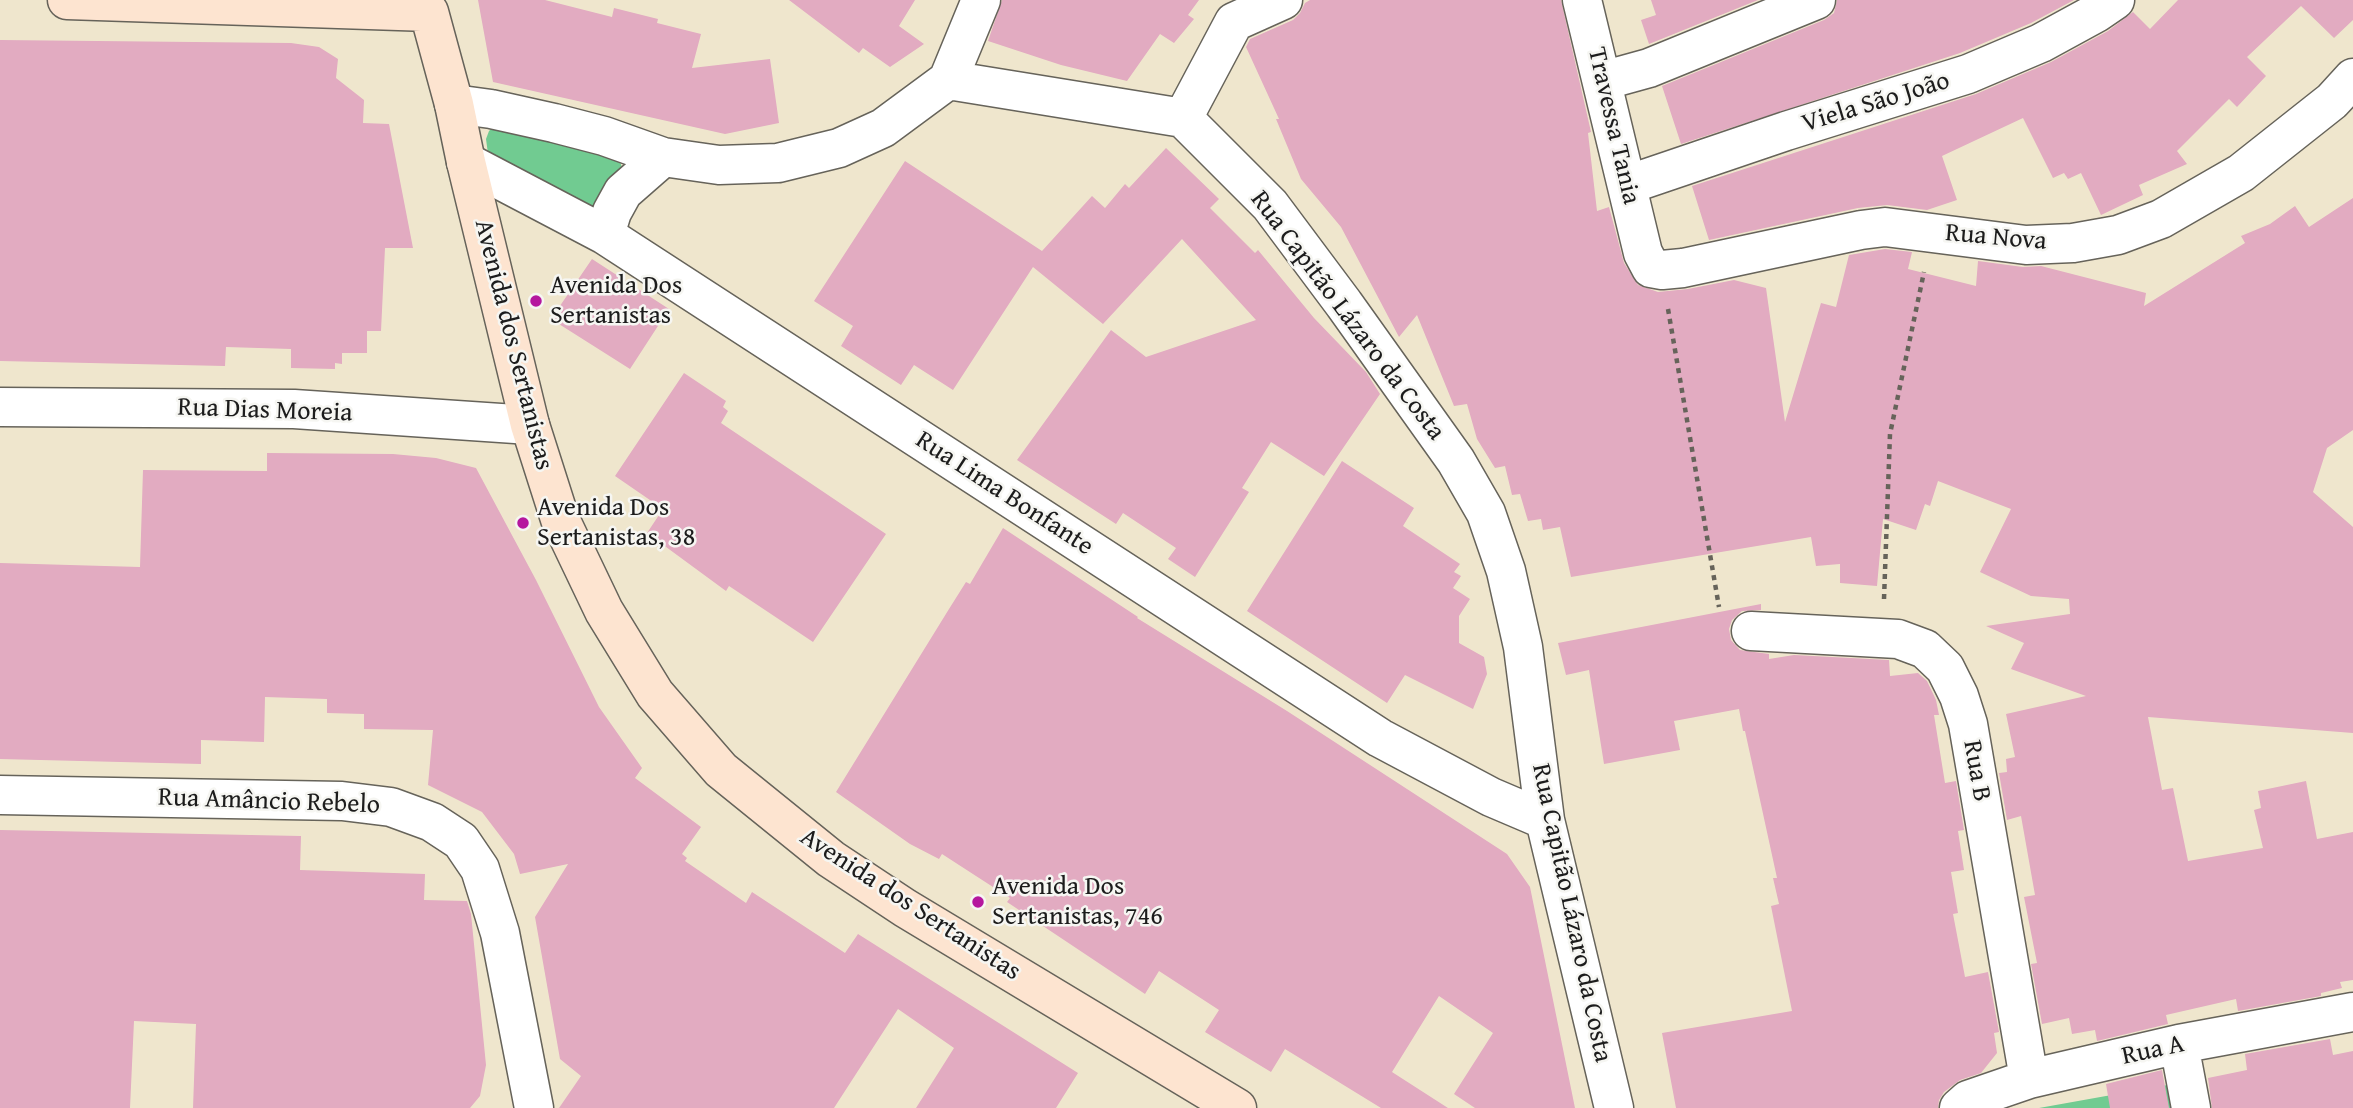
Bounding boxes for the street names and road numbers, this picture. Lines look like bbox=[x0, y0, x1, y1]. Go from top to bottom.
street label: Travessa Tania bbox=[1580, 44, 1646, 208]
street label: Viela São João bbox=[1798, 66, 1954, 140]
street label: Rua Capitão Lázaro da Costa bbox=[1243, 185, 1451, 447]
street label: Avenida dos Sertanistas bbox=[467, 216, 559, 474]
street label: Rua Nova bbox=[1944, 218, 2048, 258]
street label: Rua Dias Moreia bbox=[177, 392, 353, 430]
street label: Rua Lima Bonfante bbox=[909, 425, 1099, 563]
street label: Rua B bbox=[1955, 738, 1997, 804]
street label: Rua Capitão Lázaro da Costa bbox=[1524, 761, 1618, 1065]
street label: Rua Amâncio Rebelo bbox=[157, 783, 381, 821]
street label: Avenida dos Sertanistas bbox=[794, 822, 1026, 988]
street label: Rua A bbox=[2119, 1029, 2187, 1073]

